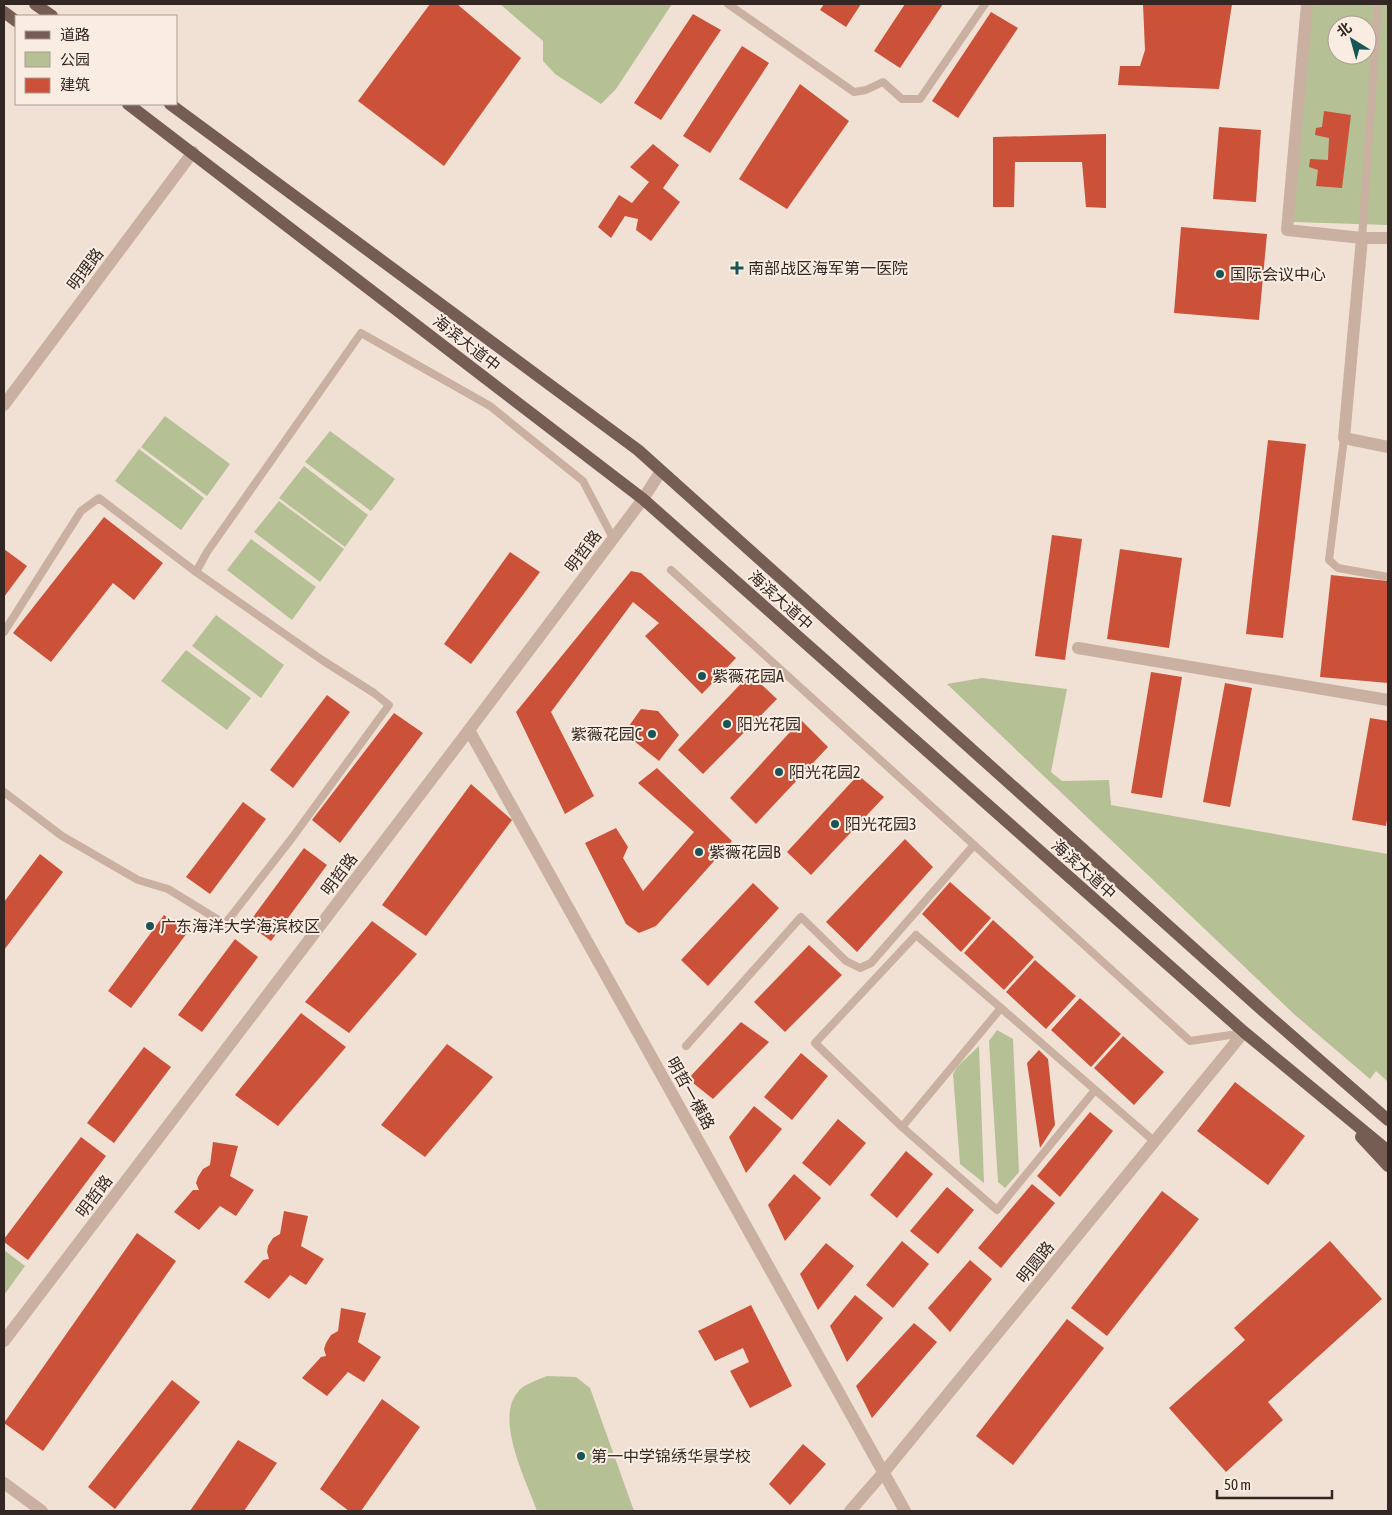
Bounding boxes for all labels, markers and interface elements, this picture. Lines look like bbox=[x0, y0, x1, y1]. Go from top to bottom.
legend bbox=[15, 15, 178, 105]
north arrow bbox=[1327, 15, 1377, 65]
text: 北 bbox=[1334, 19, 1355, 40]
text: 道路 bbox=[60, 26, 90, 43]
text: 公园 bbox=[60, 51, 90, 68]
text: 建筑 bbox=[60, 76, 90, 93]
street label: 明理路 bbox=[63, 244, 107, 294]
place label: 南部战区海军第一医院 bbox=[748, 259, 908, 277]
marker: 南部战区海军第一医院 bbox=[730, 261, 744, 275]
place label: 国际会议中心 bbox=[1230, 265, 1326, 283]
marker: 国际会议中心 bbox=[1214, 268, 1226, 280]
street label: 海滨大道中 bbox=[430, 311, 504, 375]
street label: 明哲路 bbox=[561, 526, 605, 576]
street label: 海滨大道中 bbox=[745, 567, 817, 633]
place label: 紫薇花园A bbox=[712, 667, 784, 685]
marker: 紫薇花园A bbox=[696, 670, 708, 682]
place label: 阳光花园 bbox=[737, 715, 801, 733]
marker: 阳光花园 bbox=[721, 718, 733, 730]
place label: 紫薇花园C bbox=[571, 725, 642, 743]
marker: 紫薇花园C bbox=[646, 728, 658, 740]
place label: 阳光花园2 bbox=[789, 763, 861, 781]
marker: 阳光花园2 bbox=[773, 766, 785, 778]
place label: 阳光花园3 bbox=[845, 815, 917, 833]
marker: 阳光花园3 bbox=[829, 818, 841, 830]
street label: 海滨大道中 bbox=[1048, 836, 1120, 902]
place label: 紫薇花园B bbox=[709, 843, 781, 861]
marker: 紫薇花园B bbox=[693, 846, 705, 858]
street label: 明哲路 bbox=[317, 849, 361, 899]
place label: 广东海洋大学海滨校区 bbox=[160, 917, 320, 935]
marker: 广东海洋大学海滨校区 bbox=[144, 920, 156, 932]
street label: 明哲一横路 bbox=[664, 1054, 718, 1132]
street label: 明哲路 bbox=[72, 1171, 116, 1221]
street label: 明圆路 bbox=[1013, 1238, 1057, 1286]
place label: 第一中学锦绣华景学校 bbox=[591, 1447, 751, 1465]
marker: 第一中学锦绣华景学校 bbox=[575, 1450, 587, 1462]
scale bar bbox=[1217, 1468, 1332, 1500]
text: 50 m bbox=[1224, 1476, 1251, 1493]

